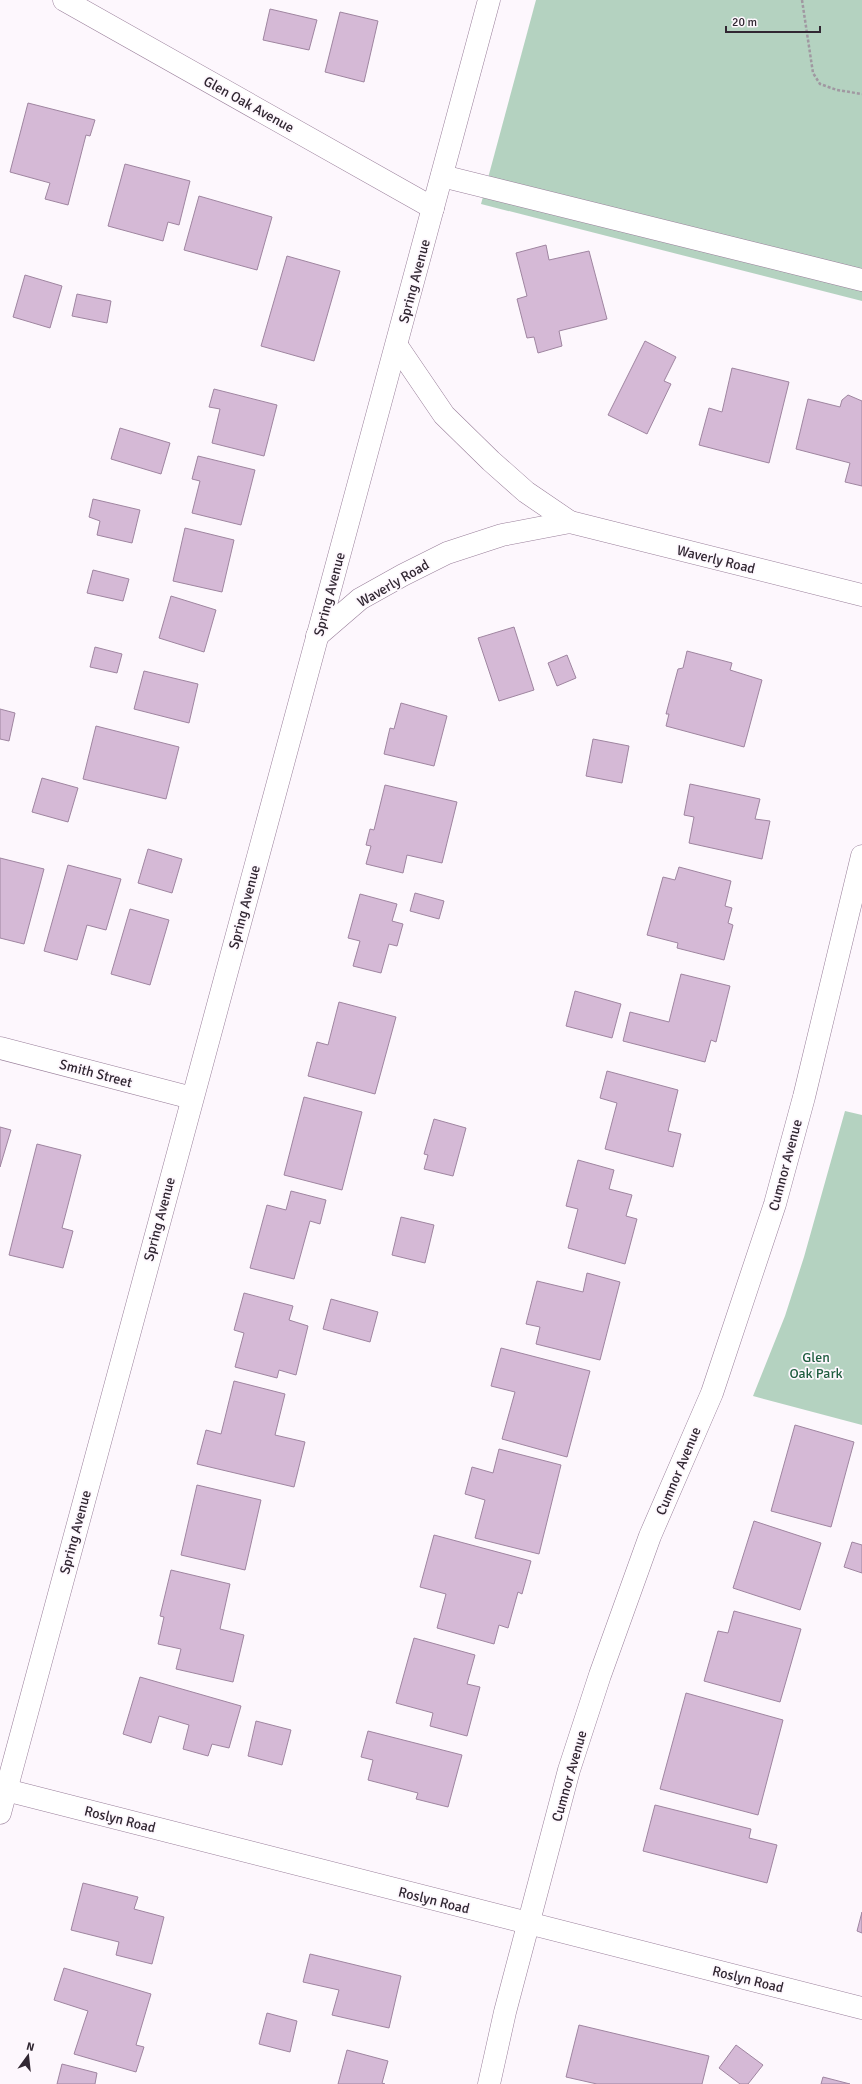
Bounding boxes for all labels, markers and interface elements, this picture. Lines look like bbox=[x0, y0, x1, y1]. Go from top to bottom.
scale bar bbox=[726, 8, 820, 34]
text: 20 m bbox=[732, 15, 757, 30]
street label: Glen Oak Avenue bbox=[201, 73, 297, 136]
street label: Spring Avenue bbox=[395, 237, 434, 325]
street label: Waverly Road bbox=[675, 542, 757, 577]
street label: Spring Avenue bbox=[310, 550, 349, 638]
street label: Waverly Road bbox=[354, 556, 432, 611]
street label: Spring Avenue bbox=[225, 863, 264, 951]
street label: Smith Street bbox=[58, 1056, 134, 1091]
street label: Cumnor Avenue bbox=[765, 1117, 806, 1213]
street label: Spring Avenue bbox=[140, 1175, 179, 1263]
park label: Glen Oak Park bbox=[789, 1349, 843, 1382]
street label: Cumnor Avenue bbox=[652, 1425, 705, 1518]
street label: Spring Avenue bbox=[56, 1488, 95, 1576]
street label: Cumnor Avenue bbox=[548, 1729, 591, 1824]
street label: Roslyn Road bbox=[83, 1802, 157, 1837]
street label: Roslyn Road bbox=[397, 1883, 471, 1918]
street label: Roslyn Road bbox=[711, 1962, 785, 1997]
north arrow bbox=[8, 2036, 48, 2076]
text: N bbox=[25, 2040, 36, 2054]

